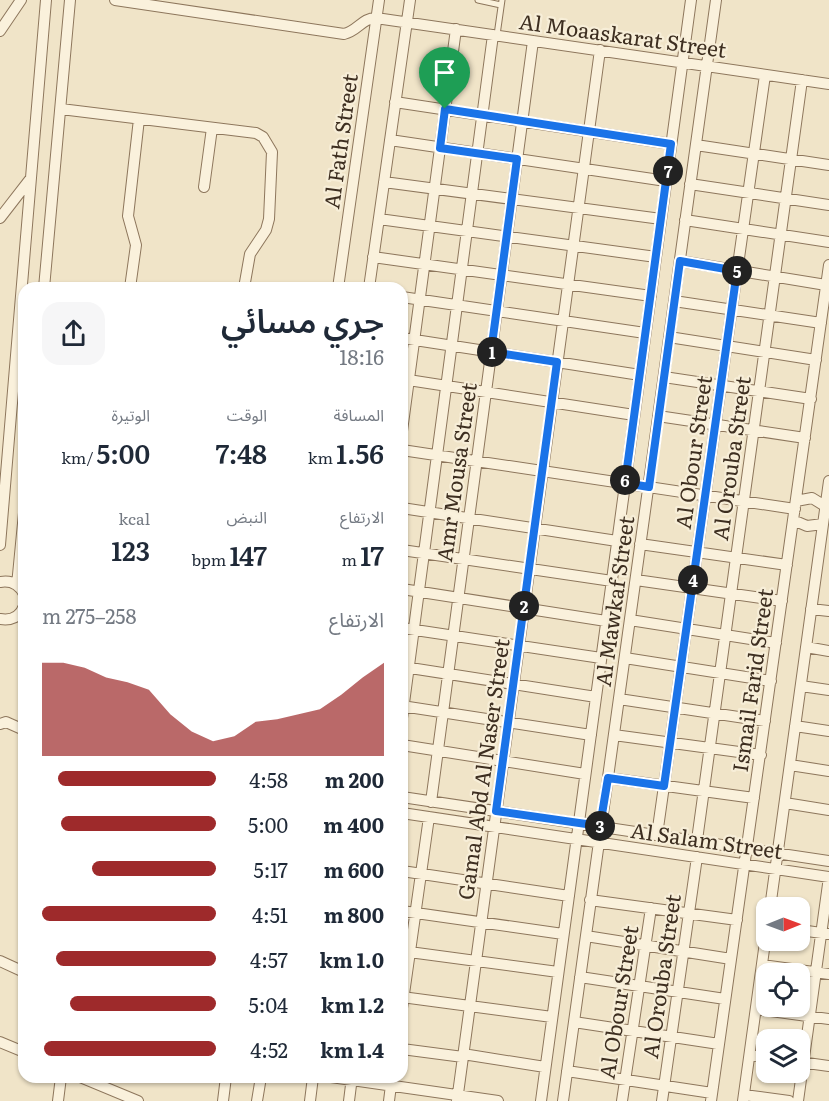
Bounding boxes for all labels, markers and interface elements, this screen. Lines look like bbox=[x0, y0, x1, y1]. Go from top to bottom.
street label: Al Moaaskarat Street bbox=[517, 4, 729, 64]
pin bbox=[419, 47, 470, 109]
icon: arrive bbox=[428, 56, 461, 89]
street label: Al Fath Street bbox=[314, 71, 364, 211]
pin: 7 bbox=[653, 156, 683, 186]
text: 7 bbox=[664, 159, 672, 183]
pin: 5 bbox=[722, 256, 752, 286]
text: 5 bbox=[733, 259, 741, 283]
text: جري مسائي bbox=[221, 294, 384, 343]
button: share bbox=[42, 302, 105, 365]
pin: 1 bbox=[477, 337, 507, 367]
text: 1 bbox=[489, 340, 495, 364]
text: 18:16 bbox=[339, 341, 384, 371]
street label: Al Obour Street bbox=[666, 373, 718, 531]
street label: Al Orouba Street bbox=[703, 373, 757, 542]
street label: Amr Mousa Street bbox=[427, 380, 483, 564]
text: الوتيرة bbox=[112, 402, 150, 426]
text: الوقت bbox=[227, 402, 267, 426]
text: المسافة bbox=[334, 402, 384, 426]
text: 5:00 bbox=[96, 433, 150, 472]
text: 7:48 bbox=[216, 433, 267, 472]
text: 1.56 bbox=[336, 433, 384, 472]
text: /km bbox=[61, 445, 96, 469]
text: km bbox=[308, 445, 336, 469]
pin: 6 bbox=[610, 465, 640, 495]
text: 6 bbox=[620, 468, 630, 492]
text: النبض bbox=[226, 504, 267, 528]
text: الارتفاع bbox=[340, 504, 384, 528]
text: kcal bbox=[118, 506, 150, 530]
street label: Al Mawkaf Street bbox=[586, 513, 640, 688]
text: 123 bbox=[111, 530, 150, 569]
text: 147 bbox=[229, 535, 267, 574]
text: 17 bbox=[360, 535, 384, 574]
text: bpm bbox=[191, 547, 229, 571]
text: m bbox=[342, 547, 360, 571]
pin: 4 bbox=[678, 565, 708, 595]
text: 4 bbox=[688, 568, 698, 592]
street label: Ismail Farid Street bbox=[723, 586, 779, 774]
pin: 2 bbox=[509, 591, 539, 621]
text: 2 bbox=[520, 594, 528, 618]
text: 258–275 m bbox=[42, 600, 136, 630]
text: الارتفاع bbox=[329, 603, 384, 633]
street label: Gamal Abd Al Naser Street bbox=[448, 636, 516, 902]
text: 4:58 bbox=[249, 764, 288, 794]
text: 200 m bbox=[325, 764, 384, 794]
text: 5:00 bbox=[248, 809, 288, 839]
text: 400 m bbox=[323, 809, 384, 839]
pin: 3 bbox=[585, 811, 615, 841]
street label: Al Salam Street bbox=[629, 813, 785, 865]
text: 3 bbox=[596, 814, 604, 838]
text: 5:17 bbox=[254, 854, 288, 884]
text: 600 m bbox=[324, 854, 384, 884]
street label: Al Orouba Street bbox=[633, 891, 687, 1060]
north arrow bbox=[756, 897, 810, 951]
map controls bbox=[756, 897, 810, 1083]
text: 4:51 bbox=[252, 899, 288, 929]
text: 800 m bbox=[324, 899, 384, 929]
street label: Al Obour Street bbox=[590, 922, 645, 1081]
text: 4:57 bbox=[250, 944, 288, 974]
text: 1.0 km bbox=[319, 944, 384, 974]
button: locate bbox=[756, 963, 810, 1017]
text: 5:04 bbox=[249, 989, 288, 1019]
text: 1.2 km bbox=[321, 989, 384, 1019]
button: layers bbox=[756, 1029, 810, 1083]
text: 4:52 bbox=[250, 1034, 288, 1064]
text: 1.4 km bbox=[320, 1034, 384, 1064]

